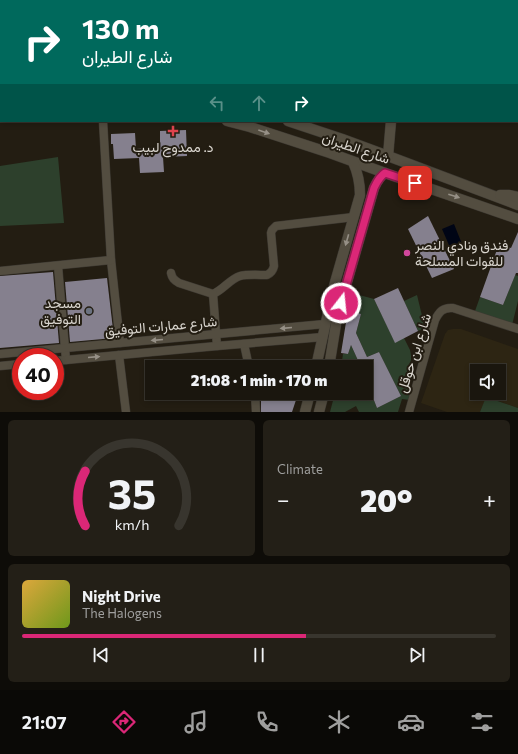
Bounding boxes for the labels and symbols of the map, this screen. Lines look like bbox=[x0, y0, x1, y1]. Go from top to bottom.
marker: د. ممدوح لبيب bbox=[167, 125, 179, 137]
street label: شارع الطيران bbox=[319, 128, 392, 170]
one-way arrow bbox=[258, 129, 270, 135]
place label: د. ممدوح لبيب bbox=[133, 138, 214, 158]
pin bbox=[398, 166, 432, 200]
one-way arrow bbox=[448, 193, 460, 199]
one-way arrow bbox=[344, 235, 350, 247]
place label: فندق ونادي النصر للقوات المسلحة bbox=[414, 236, 509, 270]
marker: فندق ونادي النصر للقوات المسلحة bbox=[402, 248, 412, 258]
position arrow bbox=[320, 282, 362, 324]
place label: مسجد التوفيق bbox=[40, 294, 81, 328]
marker: مسجد التوفيق bbox=[84, 306, 94, 316]
street label: شارع ابن حوقل bbox=[393, 311, 437, 396]
street label: شارع عمارات التوفيق bbox=[104, 312, 218, 342]
one-way arrow bbox=[280, 324, 292, 331]
one-way arrow bbox=[151, 336, 163, 343]
speed limit sign: 40 bbox=[12, 348, 64, 400]
one-way arrow bbox=[88, 354, 100, 360]

